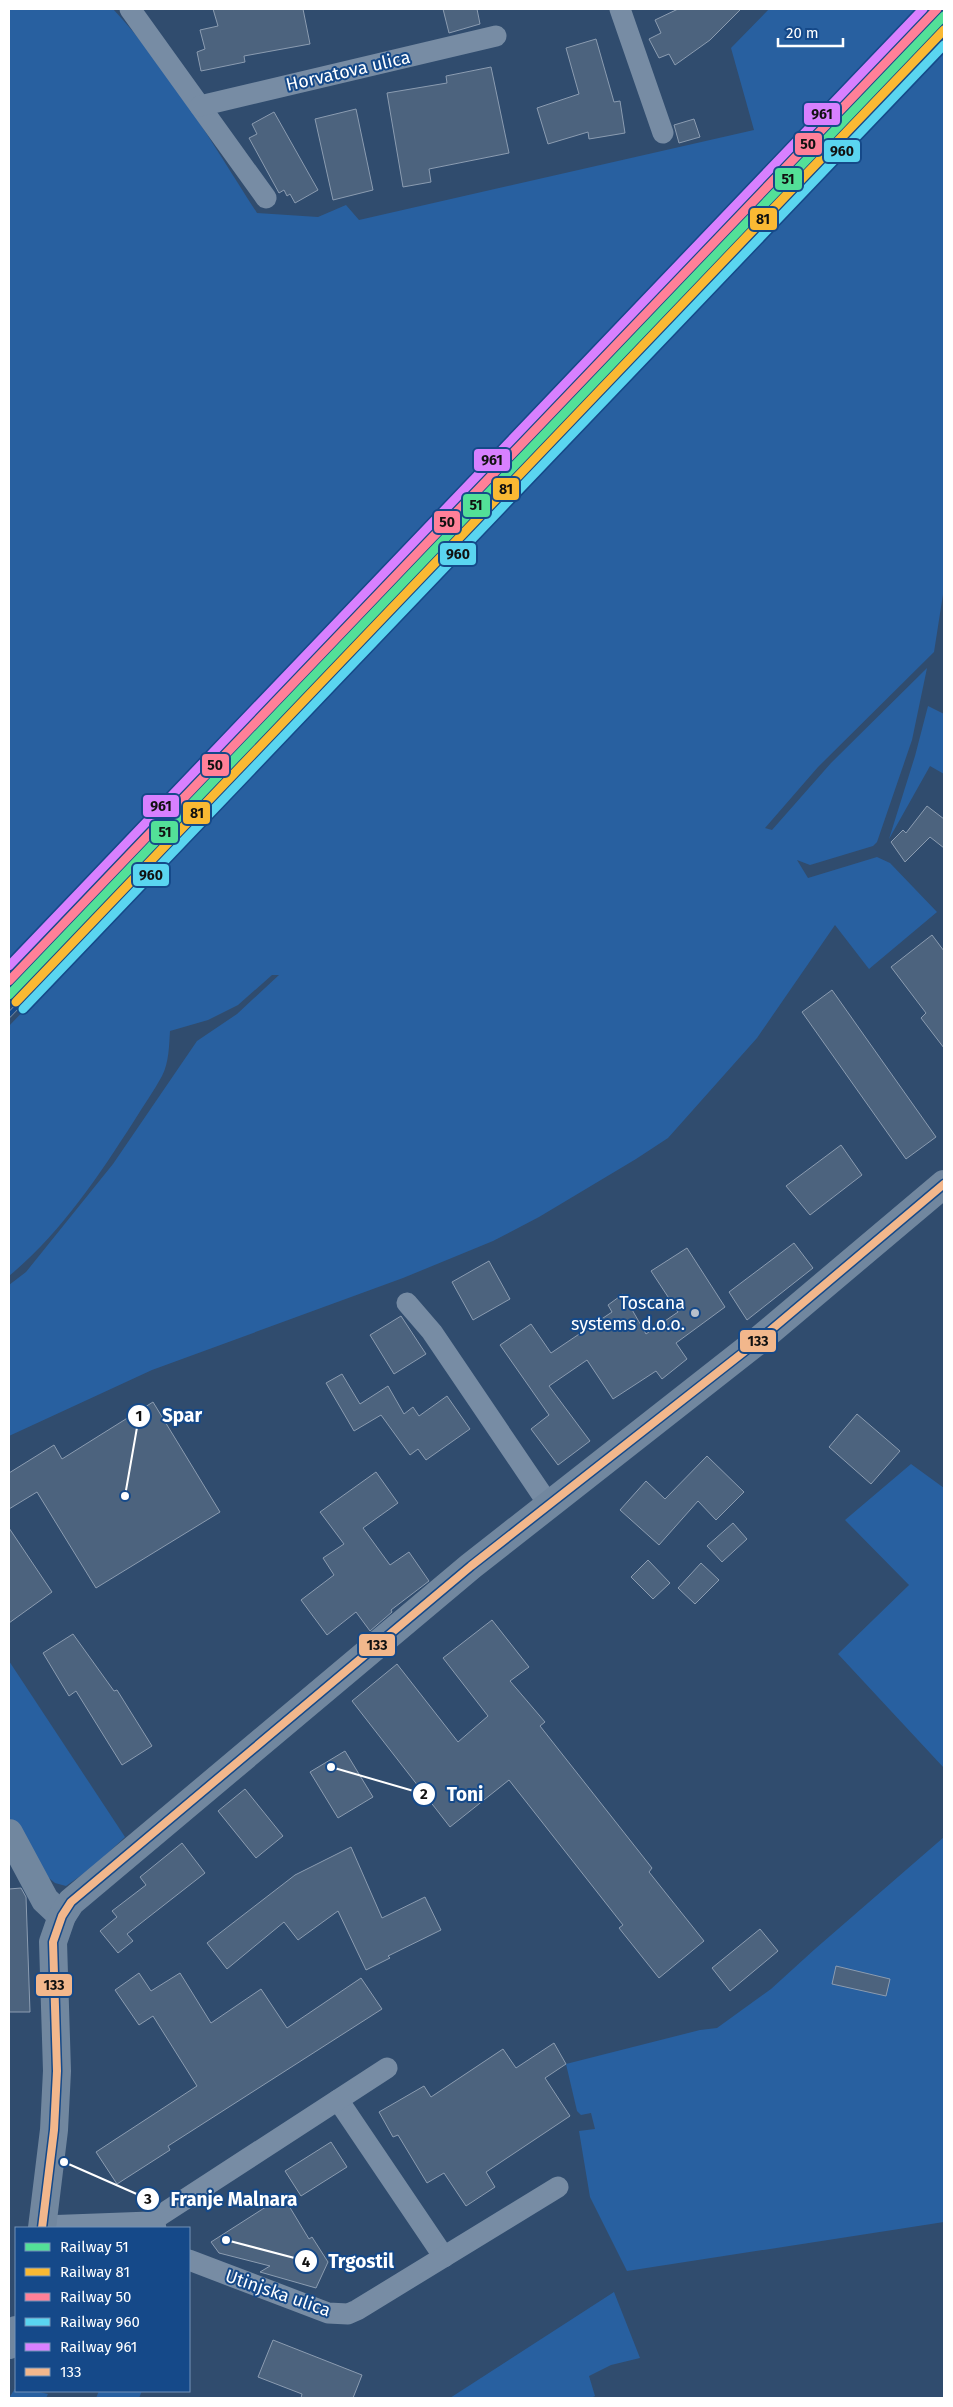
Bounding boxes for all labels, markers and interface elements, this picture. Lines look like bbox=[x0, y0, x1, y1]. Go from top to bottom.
scale bar bbox=[778, 15, 843, 47]
text: 20 m bbox=[786, 24, 819, 42]
street label: Horvatova ulica bbox=[284, 46, 412, 96]
line badge: 961 bbox=[803, 102, 841, 126]
text: 961 bbox=[811, 106, 833, 123]
line badge: 50 bbox=[794, 132, 823, 156]
text: 50 bbox=[800, 136, 816, 153]
line badge: 960 bbox=[823, 139, 861, 163]
text: 960 bbox=[830, 143, 854, 160]
line badge: 51 bbox=[774, 167, 803, 191]
text: 51 bbox=[781, 171, 795, 188]
line badge: 81 bbox=[749, 207, 778, 231]
text: 81 bbox=[756, 211, 770, 228]
line badge: 961 bbox=[473, 448, 511, 472]
text: 961 bbox=[481, 452, 503, 469]
line badge: 81 bbox=[492, 477, 520, 501]
text: 81 bbox=[499, 481, 513, 498]
line badge: 51 bbox=[462, 493, 491, 518]
text: 51 bbox=[469, 497, 483, 514]
line badge: 50 bbox=[433, 510, 461, 534]
text: 50 bbox=[439, 514, 455, 531]
line badge: 960 bbox=[439, 542, 477, 566]
text: 960 bbox=[446, 546, 470, 563]
line badge: 50 bbox=[201, 753, 230, 777]
text: 50 bbox=[207, 757, 223, 774]
line badge: 961 bbox=[142, 794, 180, 818]
text: 961 bbox=[150, 798, 172, 815]
line badge: 81 bbox=[182, 801, 211, 825]
text: 81 bbox=[190, 805, 204, 822]
line badge: 51 bbox=[150, 820, 179, 844]
text: 51 bbox=[158, 824, 172, 841]
line badge: 960 bbox=[132, 863, 170, 887]
text: 960 bbox=[139, 867, 163, 884]
place label: Toscana systems d.o.o. bbox=[571, 1292, 685, 1335]
marker: Toscana systems d.o.o. bbox=[689, 1307, 701, 1319]
line badge: 133 bbox=[739, 1329, 777, 1353]
text: 133 bbox=[747, 1333, 769, 1350]
callout: Spar bbox=[127, 1399, 212, 1433]
text: Spar bbox=[162, 1404, 202, 1427]
text: 1 bbox=[136, 1407, 142, 1425]
line badge: 133 bbox=[358, 1633, 396, 1657]
text: 133 bbox=[366, 1637, 388, 1654]
callout: Toni bbox=[411, 1777, 493, 1811]
text: Toni bbox=[447, 1783, 483, 1806]
text: 2 bbox=[420, 1785, 428, 1803]
line badge: 133 bbox=[35, 1973, 73, 1997]
text: 133 bbox=[43, 1977, 65, 1994]
callout: Franje Malnara bbox=[136, 2182, 308, 2216]
text: Franje Malnara bbox=[171, 2188, 297, 2211]
text: 3 bbox=[143, 2190, 152, 2208]
legend bbox=[15, 2227, 190, 2392]
text: Railway 51 bbox=[60, 2238, 129, 2256]
callout: Trgostil bbox=[293, 2244, 404, 2278]
text: Trgostil bbox=[328, 2250, 394, 2273]
text: 4 bbox=[302, 2253, 311, 2271]
text: Railway 81 bbox=[60, 2263, 130, 2281]
street label: Utinjska ulica bbox=[222, 2265, 334, 2321]
text: Railway 50 bbox=[60, 2288, 131, 2306]
text: Railway 960 bbox=[60, 2313, 140, 2331]
text: Railway 961 bbox=[60, 2338, 137, 2356]
text: 133 bbox=[60, 2363, 81, 2381]

